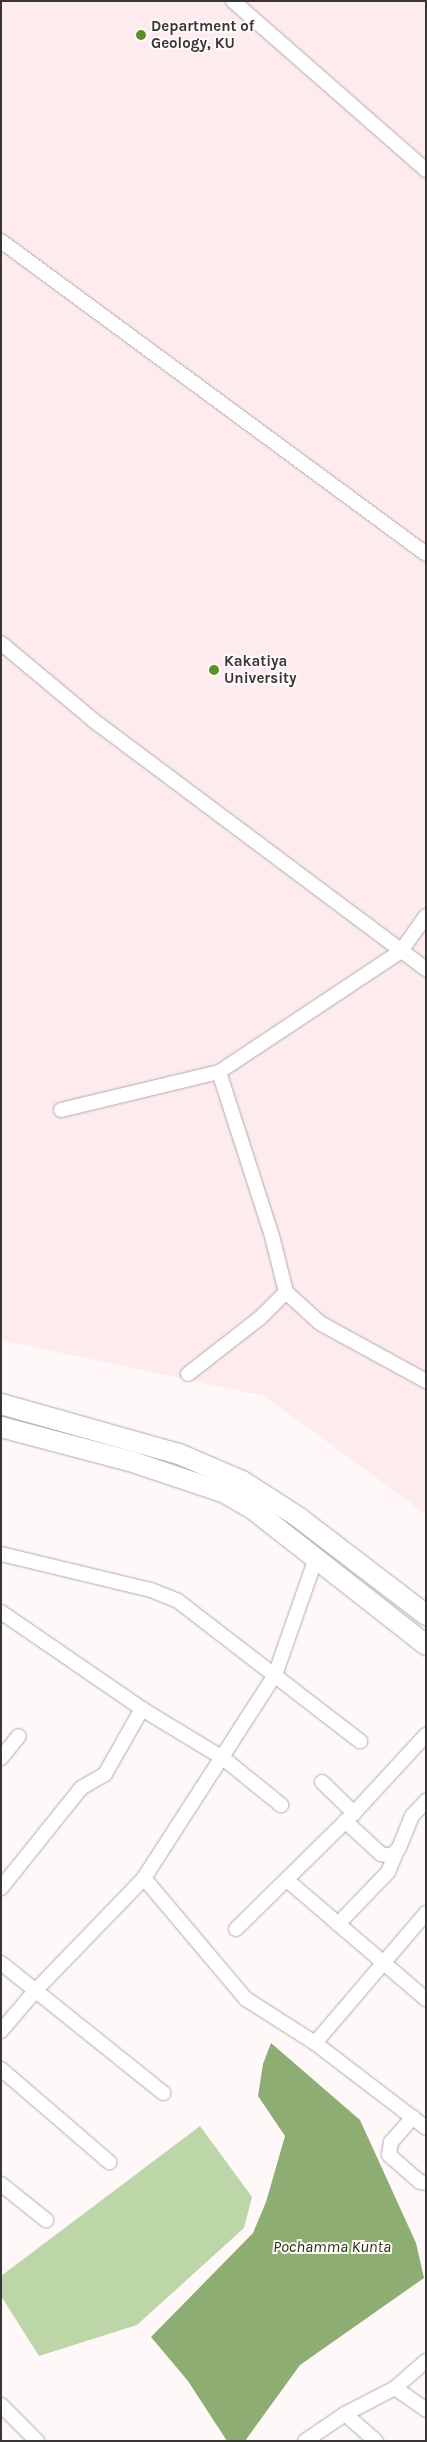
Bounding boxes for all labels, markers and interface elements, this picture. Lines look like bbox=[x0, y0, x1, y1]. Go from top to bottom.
place label: Department of Geology, KU bbox=[151, 17, 254, 52]
marker: Department of Geology, KU bbox=[135, 29, 147, 41]
place label: Kakatiya University bbox=[224, 652, 297, 687]
marker: Kakatiya University bbox=[208, 664, 220, 676]
water label: Pochamma Kunta bbox=[273, 2237, 391, 2257]

